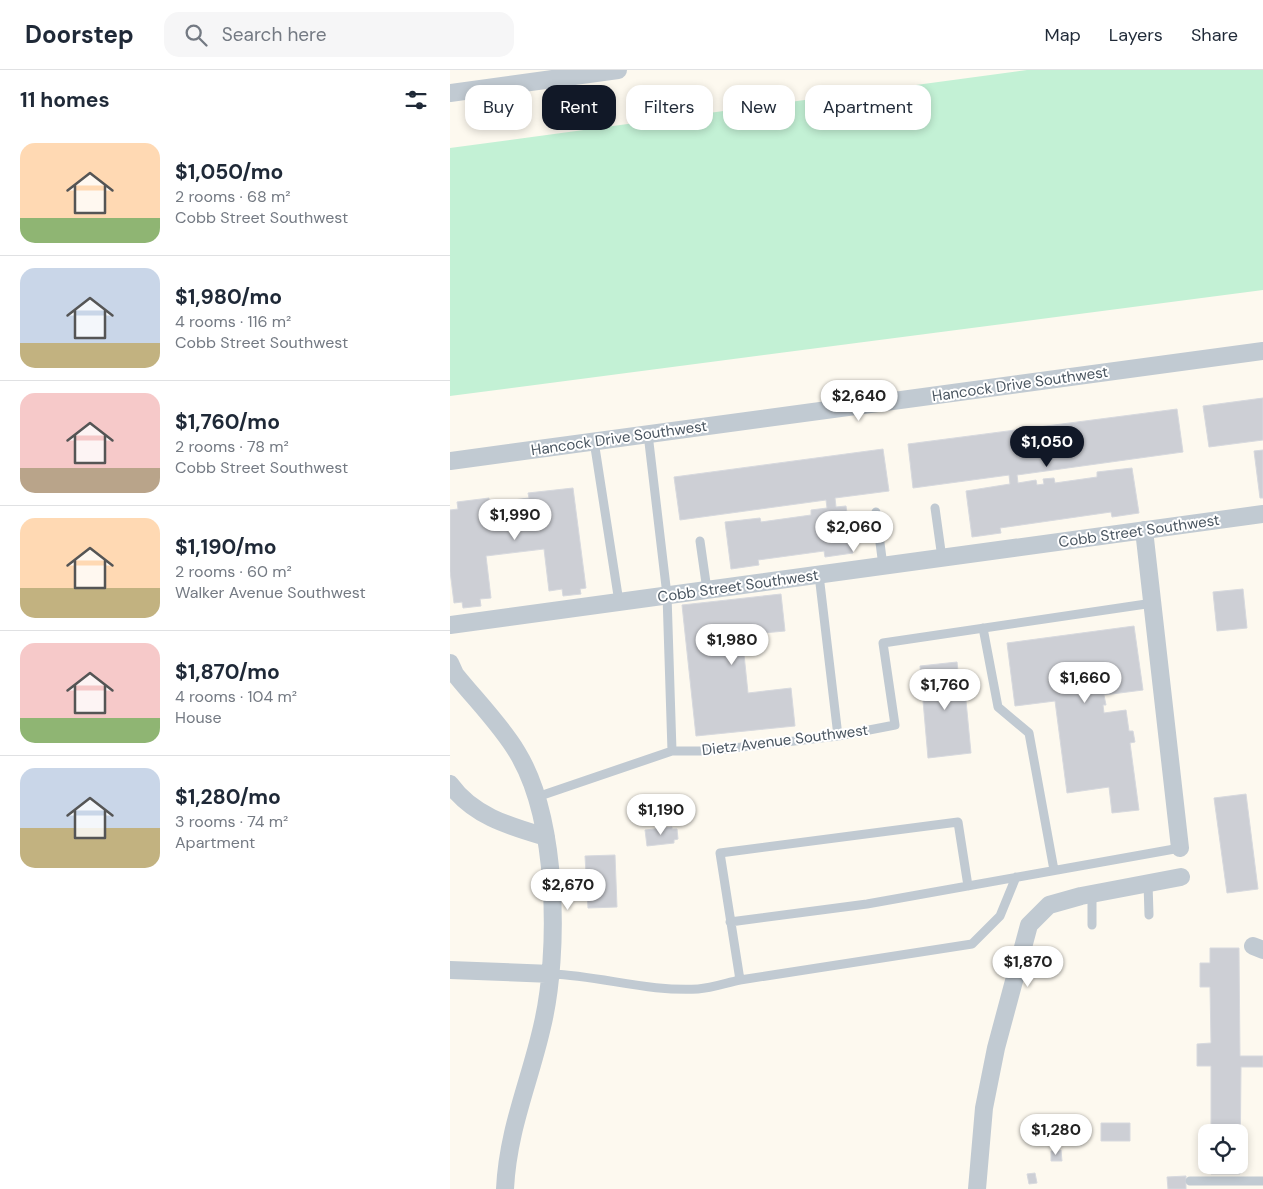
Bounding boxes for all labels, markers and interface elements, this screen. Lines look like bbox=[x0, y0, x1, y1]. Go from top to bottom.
search box bbox=[164, 12, 514, 57]
text: Doorstep bbox=[25, 19, 134, 50]
icon: search bbox=[182, 21, 210, 49]
text: Search here bbox=[222, 22, 327, 47]
text: Map bbox=[1045, 23, 1081, 47]
text: Layers bbox=[1109, 23, 1163, 47]
text: Share bbox=[1191, 23, 1238, 47]
chip: Buy bbox=[465, 85, 532, 130]
chip: Rent bbox=[542, 85, 616, 130]
chip: Filters bbox=[626, 85, 713, 130]
chip: New bbox=[723, 85, 795, 130]
chip: Apartment bbox=[805, 85, 931, 130]
text: 11 homes bbox=[20, 86, 110, 114]
icon: filters bbox=[402, 86, 430, 114]
text: $1,050/mo bbox=[175, 158, 283, 186]
icon: home bbox=[60, 163, 120, 223]
text: 2 rooms · 68 m² bbox=[175, 186, 291, 207]
text: Cobb Street Southwest bbox=[175, 207, 348, 228]
text: $1,980/mo bbox=[175, 283, 282, 311]
icon: home bbox=[60, 288, 120, 348]
text: 4 rooms · 116 m² bbox=[175, 311, 291, 332]
text: Cobb Street Southwest bbox=[175, 332, 348, 353]
street label: Hancock Drive Southwest bbox=[931, 362, 1109, 406]
pin: $2,640 bbox=[818, 380, 900, 422]
text: $2,640 bbox=[832, 385, 886, 406]
text: $1,760/mo bbox=[175, 408, 280, 436]
icon: home bbox=[60, 413, 120, 473]
street label: Hancock Drive Southwest bbox=[530, 416, 708, 460]
pin: $1,050 bbox=[1006, 426, 1088, 468]
text: $1,050 bbox=[1021, 431, 1073, 452]
text: 2 rooms · 78 m² bbox=[175, 436, 289, 457]
text: Cobb Street Southwest bbox=[175, 457, 348, 478]
pin: $1,990 bbox=[474, 498, 556, 541]
text: $1,990 bbox=[489, 504, 541, 525]
pin: $2,060 bbox=[813, 510, 895, 553]
street label: Cobb Street Southwest bbox=[1057, 510, 1221, 552]
text: $2,060 bbox=[826, 516, 882, 537]
text: $1,190/mo bbox=[175, 533, 277, 561]
icon: home bbox=[60, 538, 120, 598]
text: 2 rooms · 60 m² bbox=[175, 561, 292, 582]
street label: Cobb Street Southwest bbox=[656, 565, 820, 607]
text: Walker Avenue Southwest bbox=[175, 582, 366, 603]
pin: $1,980 bbox=[691, 624, 773, 666]
text: $1,980 bbox=[707, 629, 757, 650]
text: $1,870/mo bbox=[175, 658, 280, 686]
pin: $1,660 bbox=[1044, 662, 1126, 704]
icon: home bbox=[60, 663, 120, 723]
text: $1,660 bbox=[1060, 667, 1110, 688]
pin: $1,760 bbox=[904, 668, 986, 711]
text: $1,760 bbox=[920, 674, 970, 695]
text: 4 rooms · 104 m² bbox=[175, 686, 297, 707]
text: House bbox=[175, 707, 222, 728]
street label: Dietz Avenue Southwest bbox=[701, 720, 869, 760]
text: $1,280/mo bbox=[175, 783, 281, 811]
icon: home bbox=[60, 788, 120, 848]
pin: $1,190 bbox=[620, 794, 702, 836]
text: $1,190 bbox=[638, 799, 684, 820]
text: 3 rooms · 74 m² bbox=[175, 811, 288, 832]
text: Apartment bbox=[175, 832, 255, 853]
pin: $2,670 bbox=[527, 868, 609, 911]
text: $2,670 bbox=[542, 874, 594, 895]
pin: $1,870 bbox=[987, 946, 1069, 988]
text: $1,870 bbox=[1003, 951, 1053, 972]
pin: $1,280 bbox=[1015, 1114, 1097, 1156]
text: $1,280 bbox=[1031, 1119, 1081, 1140]
map controls bbox=[1198, 1124, 1248, 1174]
button: locate bbox=[1198, 1124, 1248, 1174]

